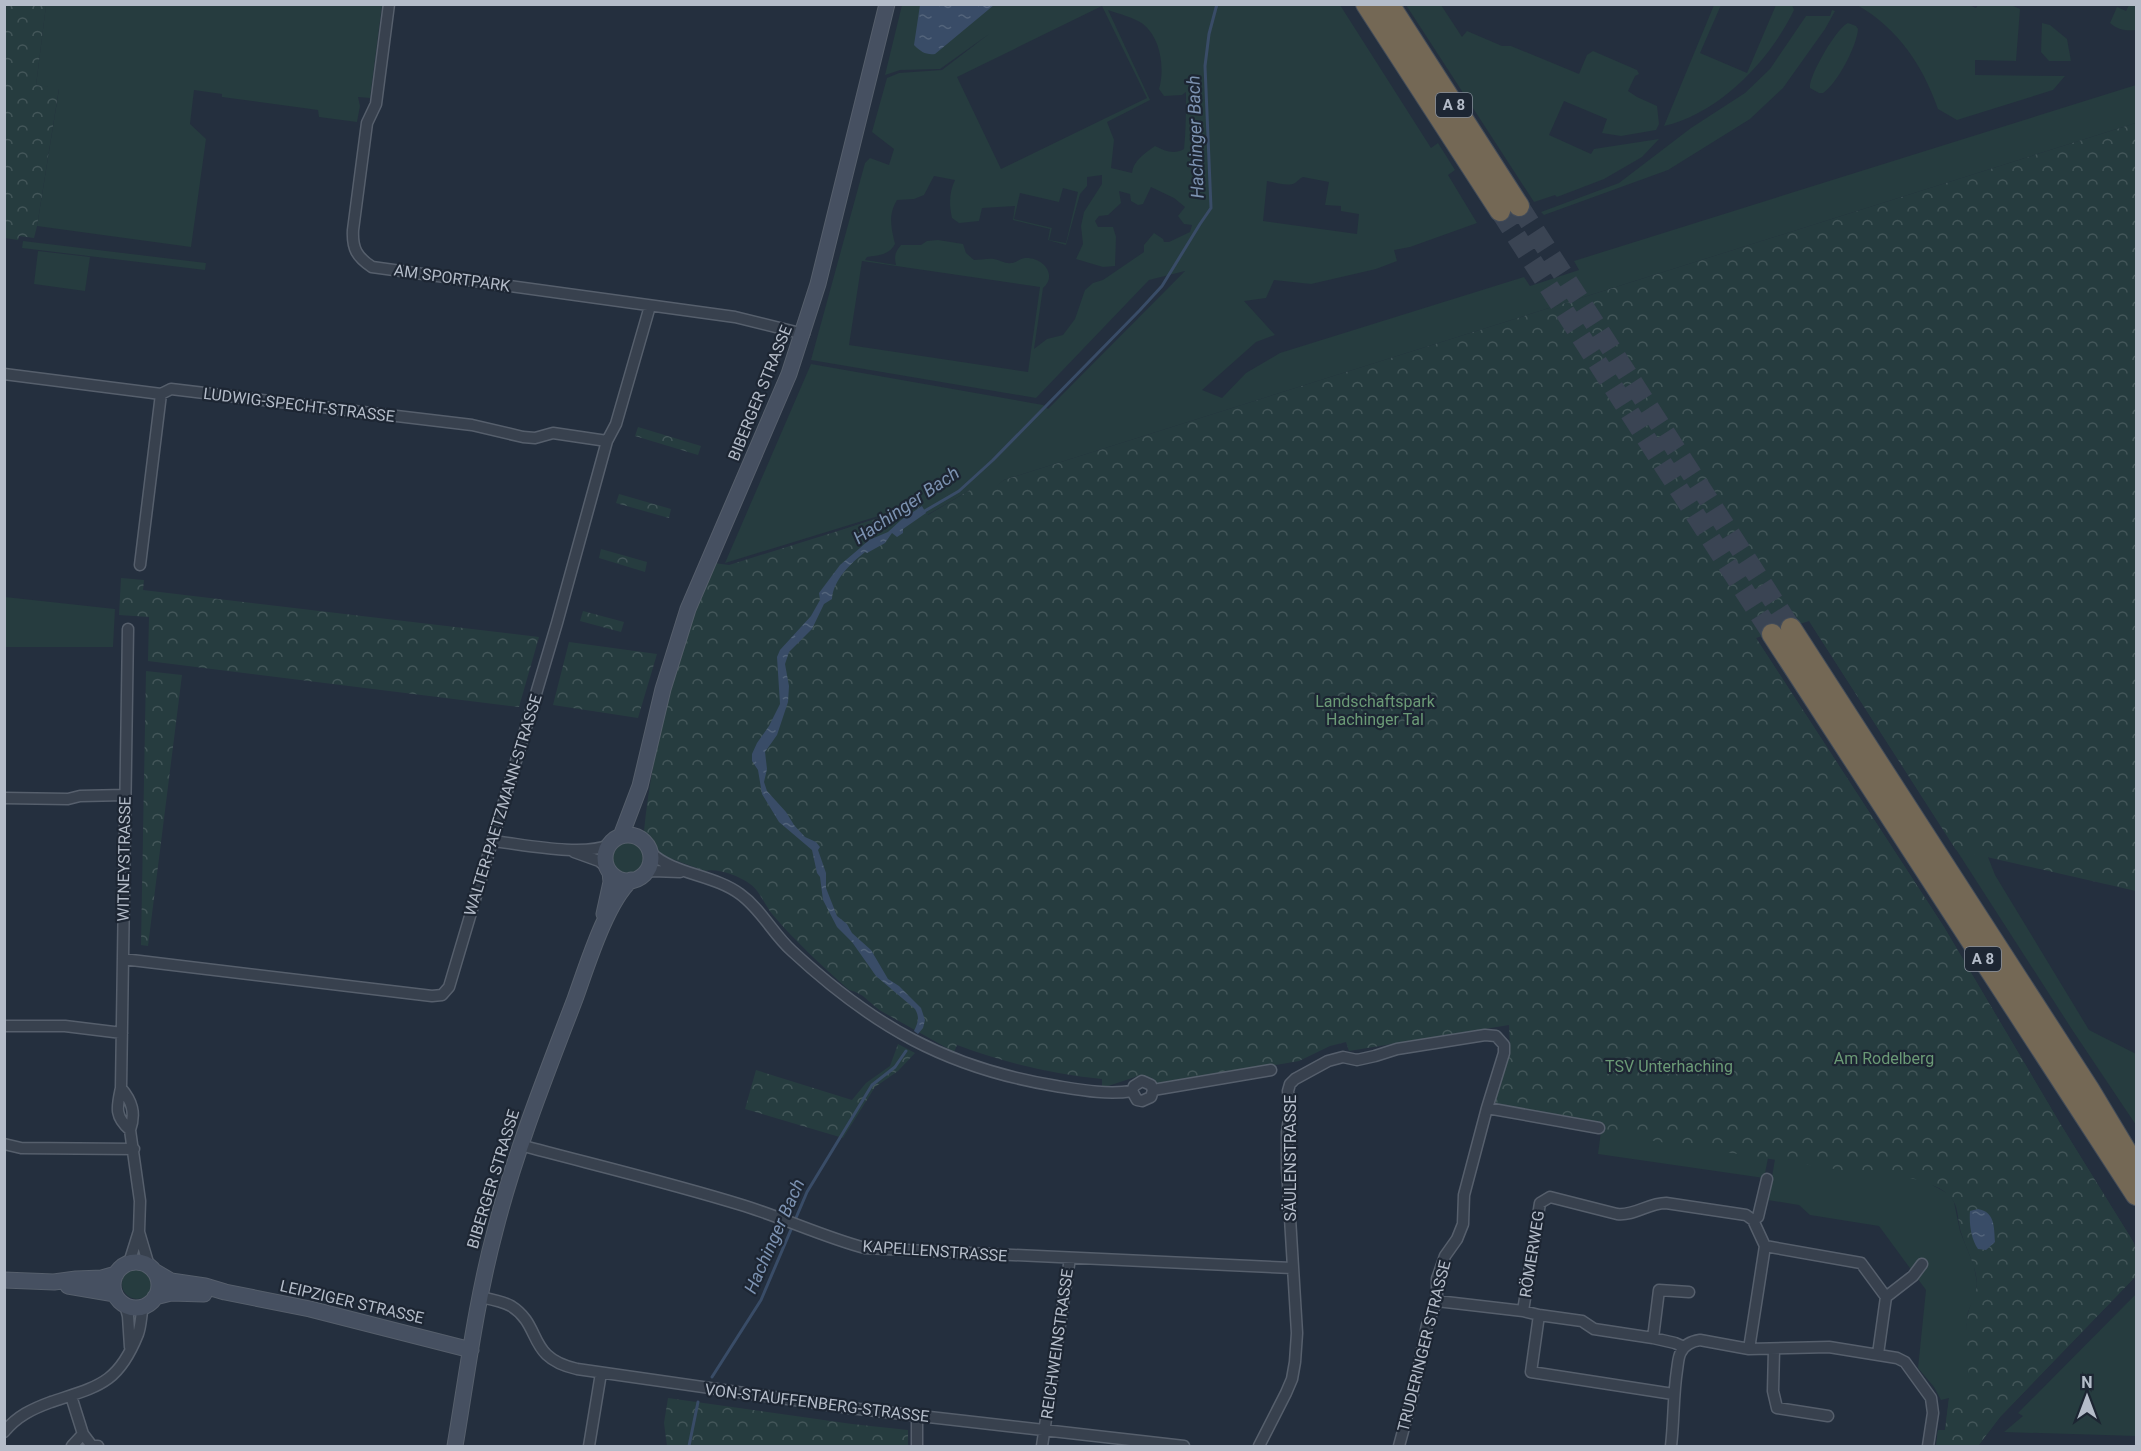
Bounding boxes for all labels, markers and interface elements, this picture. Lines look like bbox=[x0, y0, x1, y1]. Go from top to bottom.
water label: Hachinger Bach bbox=[1182, 75, 1208, 199]
road number: A 8 bbox=[1436, 93, 1472, 117]
street label: AM SPORTPARK bbox=[393, 260, 512, 296]
street label: BIBERGER STRASSE bbox=[724, 322, 796, 464]
street label: LUDWIG-SPECHT-STRASSE bbox=[202, 384, 396, 426]
water label: Hachinger Bach bbox=[849, 462, 963, 548]
street label: WALTER-PAETZMANN-STRASSE bbox=[460, 692, 546, 918]
park label: Landschaftspark Hachinger Tal bbox=[1315, 692, 1436, 729]
street label: WITNEYSTRASSE bbox=[113, 796, 135, 922]
road number: A 8 bbox=[1965, 947, 2001, 971]
park label: Am Rodelberg bbox=[1834, 1049, 1934, 1068]
park label: TSV Unterhaching bbox=[1605, 1057, 1733, 1076]
street label: SÄULENSTRASSE bbox=[1281, 1095, 1300, 1221]
street label: BIBERGER STRASSE bbox=[463, 1107, 523, 1251]
water label: Hachinger Bach bbox=[739, 1175, 809, 1297]
street label: RÖMERWEG bbox=[1516, 1209, 1548, 1299]
street label: KAPELLENSTRASSE bbox=[862, 1236, 1008, 1266]
street label: TRUDERINGER STRASSE bbox=[1393, 1258, 1455, 1434]
street label: REICHWEINSTRASSE bbox=[1037, 1268, 1077, 1420]
street label: LEIPZIGER STRASSE bbox=[278, 1276, 426, 1328]
north arrow bbox=[2057, 1367, 2117, 1427]
text: N bbox=[2081, 1373, 2093, 1392]
street label: VON-STAUFFENBERG-STRASSE bbox=[704, 1380, 930, 1426]

